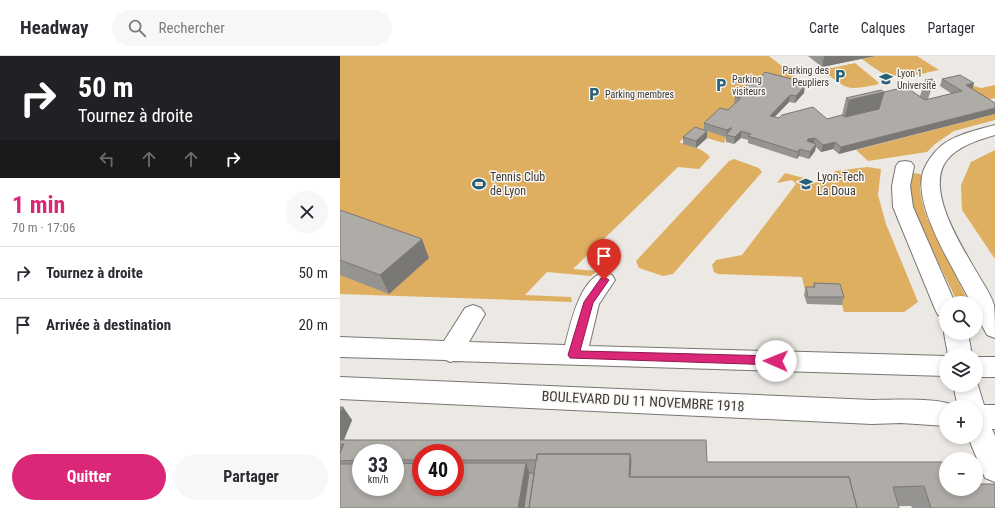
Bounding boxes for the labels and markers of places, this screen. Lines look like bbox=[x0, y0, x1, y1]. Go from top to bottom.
place label: Parking des Peupliers bbox=[783, 65, 829, 88]
parking icon: Parking des Peupliers bbox=[832, 68, 848, 84]
place label: Lyon 1 Université bbox=[897, 68, 937, 91]
school or university icon: Lyon 1 Université bbox=[878, 71, 894, 87]
place label: Parking visiteurs bbox=[732, 74, 766, 97]
parking icon: Parking visiteurs bbox=[713, 77, 729, 93]
parking icon: Parking membres bbox=[586, 86, 602, 102]
place label: Parking membres bbox=[605, 89, 675, 100]
place label: Tennis Club de Lyon bbox=[490, 170, 545, 198]
place label: Lyon-Tech La Doua bbox=[817, 170, 864, 198]
sports icon: Tennis Club de Lyon bbox=[471, 176, 487, 192]
school or university icon: Lyon-Tech La Doua bbox=[798, 176, 814, 192]
pin bbox=[587, 239, 621, 280]

